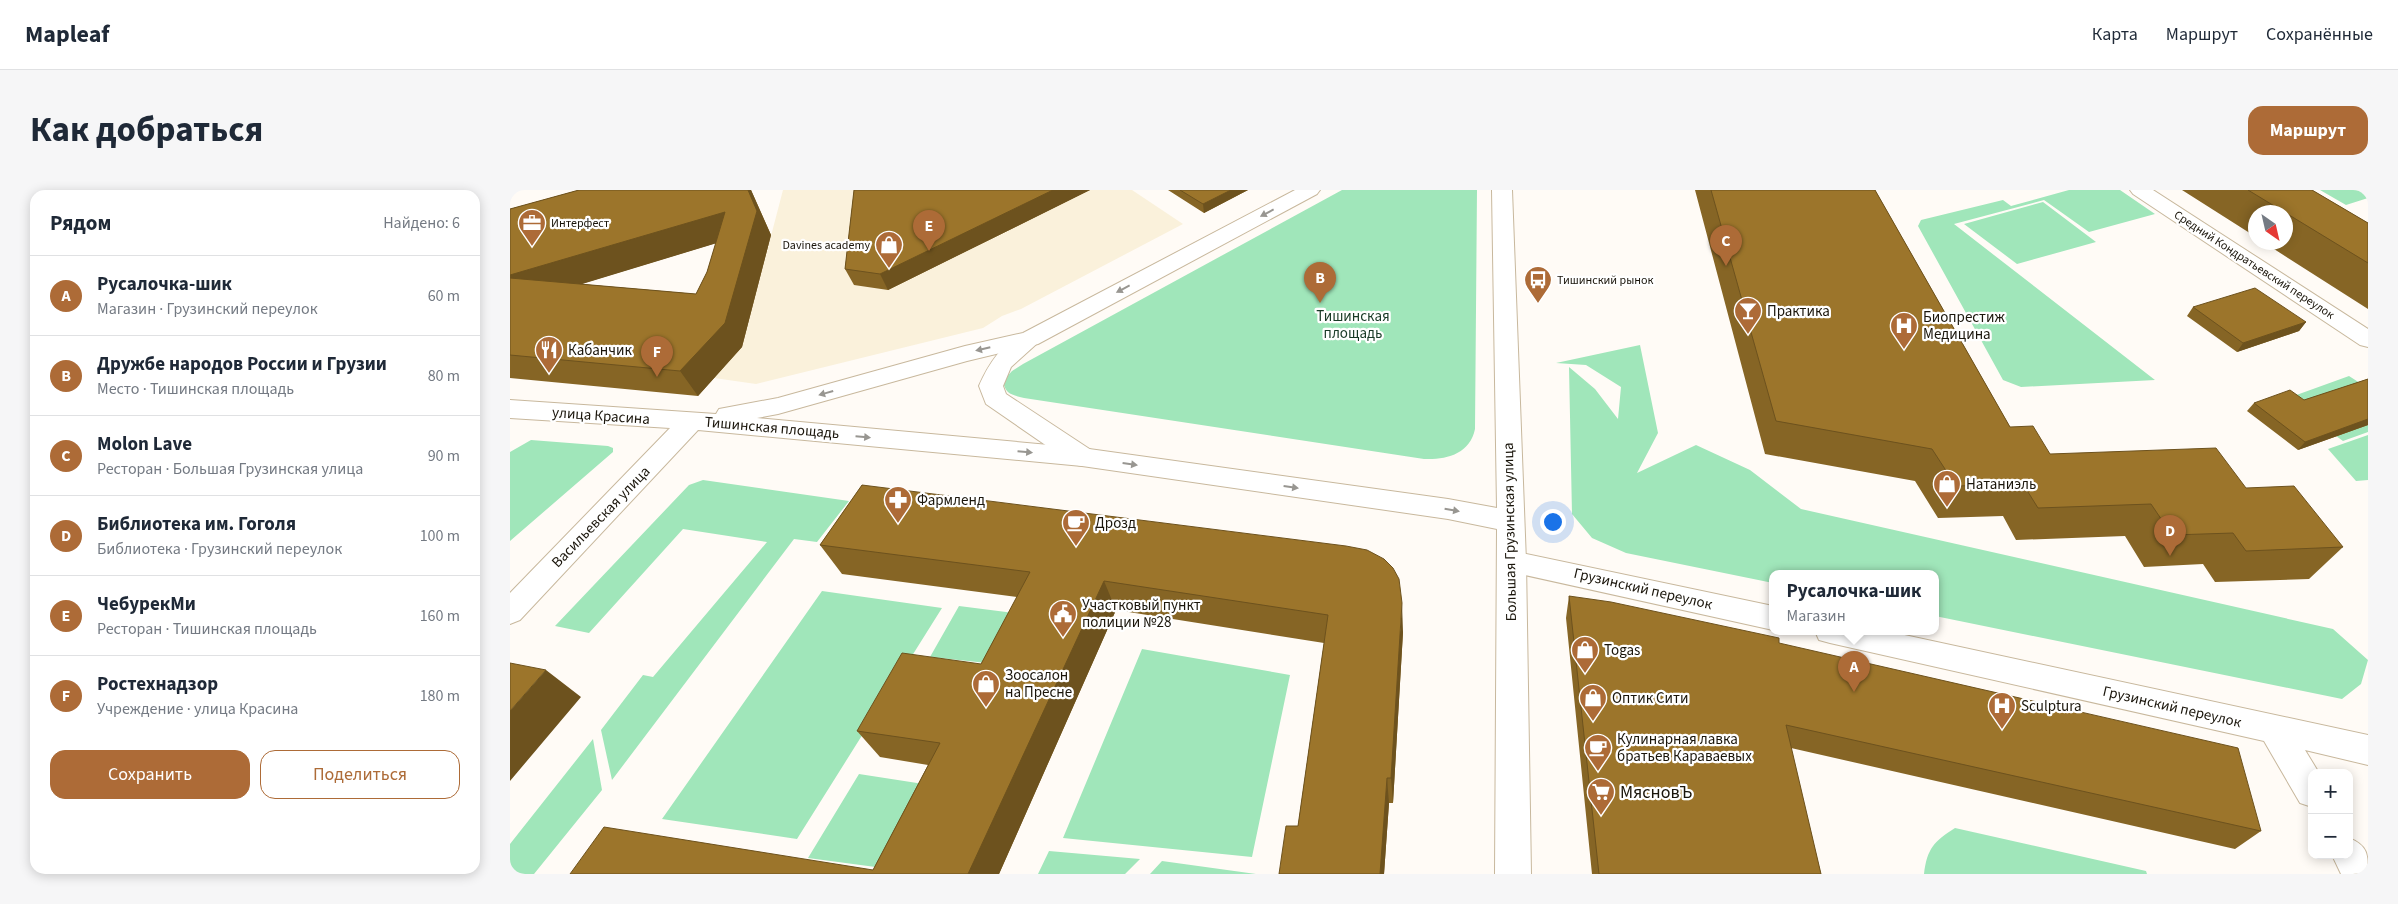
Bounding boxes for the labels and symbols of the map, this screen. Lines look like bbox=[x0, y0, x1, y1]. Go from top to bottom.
north arrow bbox=[2248, 205, 2293, 250]
street label: Средний Кондратьевский переулок bbox=[2171, 207, 2338, 323]
office icon: Интерфест bbox=[517, 208, 547, 247]
one-way arrow bbox=[1259, 209, 1274, 217]
pin: E bbox=[913, 210, 945, 251]
place label: Интерфест bbox=[551, 215, 610, 232]
pin: C bbox=[1710, 225, 1742, 266]
shop icon: Davines academy bbox=[874, 230, 904, 269]
place label: Davines academy bbox=[782, 237, 870, 254]
pin: B bbox=[1304, 262, 1336, 303]
bus stop icon: Тишинский рынок bbox=[1523, 265, 1553, 304]
place label: Тишинский рынок bbox=[1557, 272, 1654, 289]
one-way arrow bbox=[1116, 285, 1131, 293]
bar icon: Практика bbox=[1733, 296, 1763, 335]
place label: Практика bbox=[1767, 301, 1830, 322]
park label: Тишинская площадь bbox=[1316, 306, 1390, 344]
place label: Биопрестиж Медицина bbox=[1923, 307, 2005, 345]
hospital icon: Биопрестиж Медицина bbox=[1889, 311, 1919, 350]
restaurant icon: Кабанчик bbox=[534, 335, 564, 374]
pin: F bbox=[641, 336, 673, 377]
place label: Кабанчик bbox=[568, 340, 632, 361]
one-way arrow bbox=[974, 346, 990, 354]
one-way arrow bbox=[818, 389, 833, 397]
street label: улица Красина bbox=[551, 402, 651, 430]
street label: Тишинская площадь bbox=[704, 412, 840, 444]
one-way arrow bbox=[855, 433, 871, 441]
street label: Большая Грузинская улица bbox=[1498, 442, 1522, 622]
one-way arrow bbox=[1017, 448, 1033, 456]
one-way arrow bbox=[1122, 460, 1138, 468]
street label: Васильевская улица bbox=[547, 462, 655, 572]
shop icon: Натаниэль bbox=[1932, 469, 1962, 508]
place label: Натаниэль bbox=[1966, 474, 2036, 495]
one-way arrow bbox=[1283, 483, 1299, 491]
pharmacy icon: Фармленд bbox=[883, 485, 913, 524]
place label: Фармленд bbox=[917, 490, 985, 511]
one-way arrow bbox=[1444, 506, 1460, 514]
cafe icon: Дрозд bbox=[1061, 508, 1091, 547]
your location bbox=[1540, 509, 1566, 535]
place label: Дрозд bbox=[1095, 513, 1136, 534]
pin: D bbox=[2154, 515, 2186, 556]
street label: Грузинский переулок bbox=[1572, 563, 1715, 615]
place label: Участковый пункт полиции №28 bbox=[1082, 595, 1201, 633]
public building icon: Участковый пункт полиции №28 bbox=[1048, 599, 1078, 638]
shop icon: Togas bbox=[1570, 635, 1600, 674]
place label: Togas bbox=[1604, 640, 1640, 661]
pin: A bbox=[1838, 651, 1870, 692]
place label: Зоосалон на Пресне bbox=[1005, 665, 1072, 703]
shop icon: Зоосалон на Пресне bbox=[971, 669, 1001, 708]
street label: Грузинский переулок bbox=[2101, 681, 2244, 733]
shop icon: Оптик Сити bbox=[1578, 683, 1608, 722]
place label: Оптик Сити bbox=[1612, 688, 1688, 709]
hospital icon: Sculptura bbox=[1987, 691, 2017, 730]
place label: Sculptura bbox=[2021, 696, 2082, 717]
place label: Кулинарная лавка братьев Караваевых bbox=[1617, 729, 1752, 767]
cafe icon: Кулинарная лавка братьев Караваевых bbox=[1583, 733, 1613, 772]
supermarket icon: МясновЪ bbox=[1586, 777, 1616, 816]
place label: МясновЪ bbox=[1620, 780, 1693, 805]

